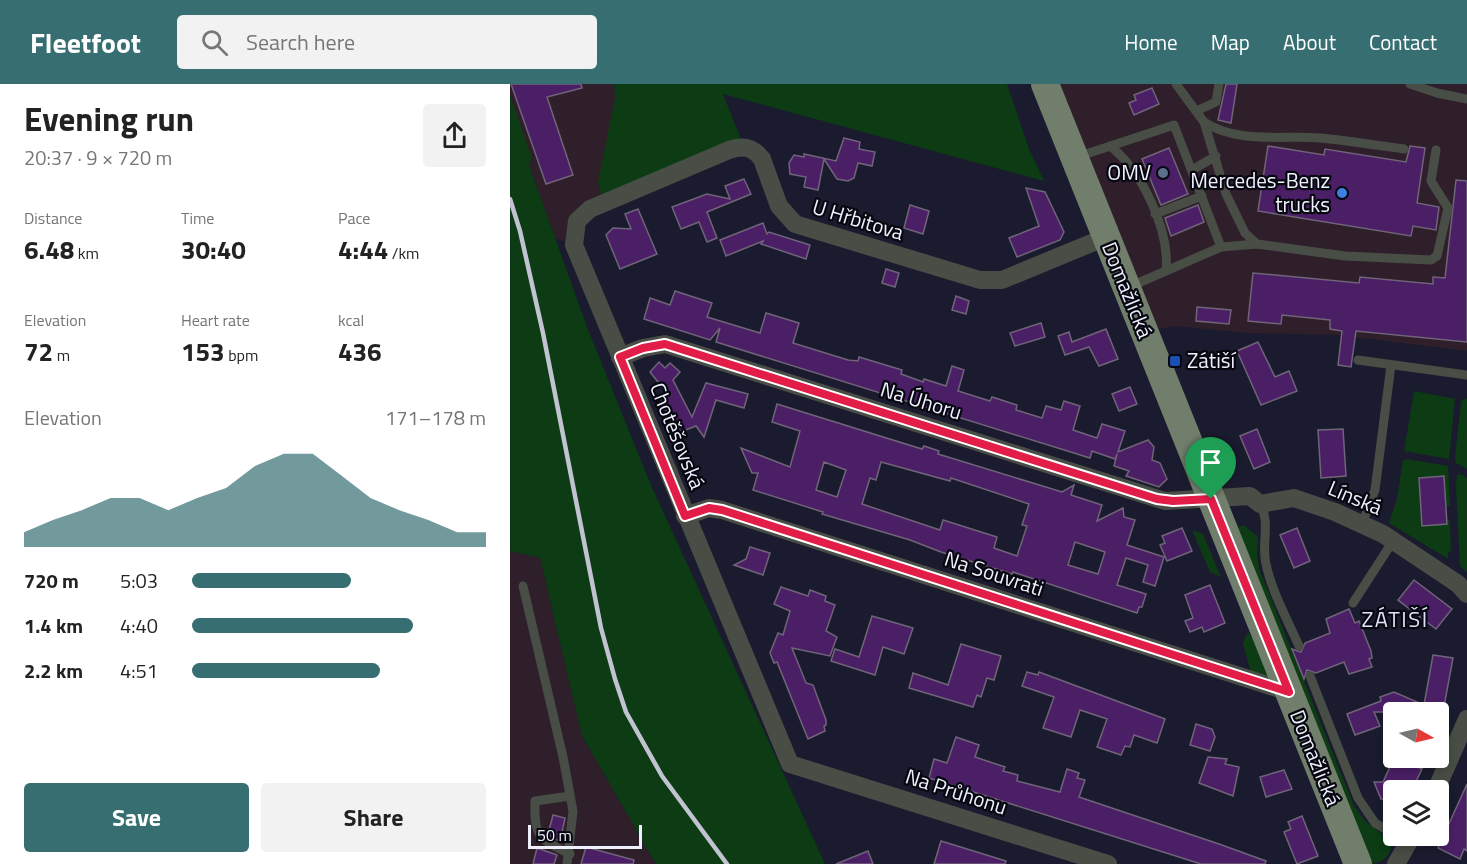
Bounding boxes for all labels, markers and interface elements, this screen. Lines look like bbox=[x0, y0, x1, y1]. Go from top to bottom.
search box bbox=[177, 15, 597, 69]
text: Fleetfoot bbox=[30, 21, 141, 64]
text: Search here bbox=[246, 25, 355, 59]
icon: search bbox=[198, 26, 231, 59]
text: Home bbox=[1124, 26, 1178, 58]
text: Map bbox=[1211, 26, 1250, 58]
text: About bbox=[1283, 26, 1336, 58]
text: Contact bbox=[1369, 26, 1437, 58]
text: Evening run bbox=[24, 94, 194, 144]
button: share bbox=[423, 104, 486, 167]
text: 20:37 · 9 × 720 m bbox=[24, 142, 172, 173]
place label: OMV bbox=[1107, 156, 1151, 188]
place label: Mercedes-Benz trucks bbox=[1190, 164, 1330, 220]
marker: OMV bbox=[1156, 166, 1170, 180]
marker: Mercedes-Benz trucks bbox=[1335, 186, 1349, 200]
street label: U Hřbitova bbox=[809, 190, 908, 248]
text: Distance bbox=[24, 206, 82, 230]
text: Time bbox=[181, 206, 214, 230]
text: Pace bbox=[338, 206, 370, 230]
text: 6.48 bbox=[24, 230, 74, 269]
text: 30:40 bbox=[181, 230, 246, 269]
text: 4:44 bbox=[338, 230, 388, 269]
street label: Domažlická bbox=[1094, 237, 1162, 343]
text: km bbox=[74, 241, 99, 265]
text: /km bbox=[388, 241, 420, 265]
text: Elevation bbox=[24, 308, 86, 332]
text: Heart rate bbox=[181, 308, 250, 332]
text: kcal bbox=[338, 308, 364, 332]
text: 72 bbox=[24, 332, 53, 371]
text: 153 bbox=[181, 332, 225, 371]
text: 436 bbox=[338, 332, 382, 371]
text: m bbox=[53, 343, 70, 367]
text: bpm bbox=[225, 343, 258, 367]
place label: Zátiší bbox=[1187, 344, 1237, 376]
marker: Zátiší bbox=[1168, 354, 1182, 368]
street label: Na Úhoru bbox=[877, 373, 966, 428]
street label: Chotěšovská bbox=[642, 377, 714, 494]
text: Elevation bbox=[24, 402, 102, 433]
text: 171–178 m bbox=[385, 402, 486, 433]
pin bbox=[1185, 437, 1236, 499]
icon: arrive bbox=[1194, 446, 1227, 479]
street label: Línská bbox=[1323, 471, 1388, 523]
street label: Na Souvrati bbox=[940, 542, 1048, 604]
text: 720 m bbox=[24, 565, 79, 596]
text: 5:03 bbox=[120, 565, 158, 596]
district label: ZÁTIŠÍ bbox=[1361, 602, 1429, 636]
text: 1.4 km bbox=[24, 610, 83, 641]
text: 4:40 bbox=[120, 610, 158, 641]
text: 2.2 km bbox=[24, 655, 83, 686]
text: 4:51 bbox=[120, 655, 158, 686]
north arrow bbox=[1383, 702, 1449, 768]
map controls bbox=[1383, 702, 1449, 846]
street label: Domažlická bbox=[1282, 705, 1350, 811]
street label: Na Průhonu bbox=[901, 760, 1011, 822]
button: layers bbox=[1383, 780, 1449, 846]
button: Save bbox=[24, 783, 249, 852]
button: Share bbox=[261, 783, 486, 852]
scale bar bbox=[528, 822, 642, 850]
text: 50 m bbox=[537, 823, 572, 847]

